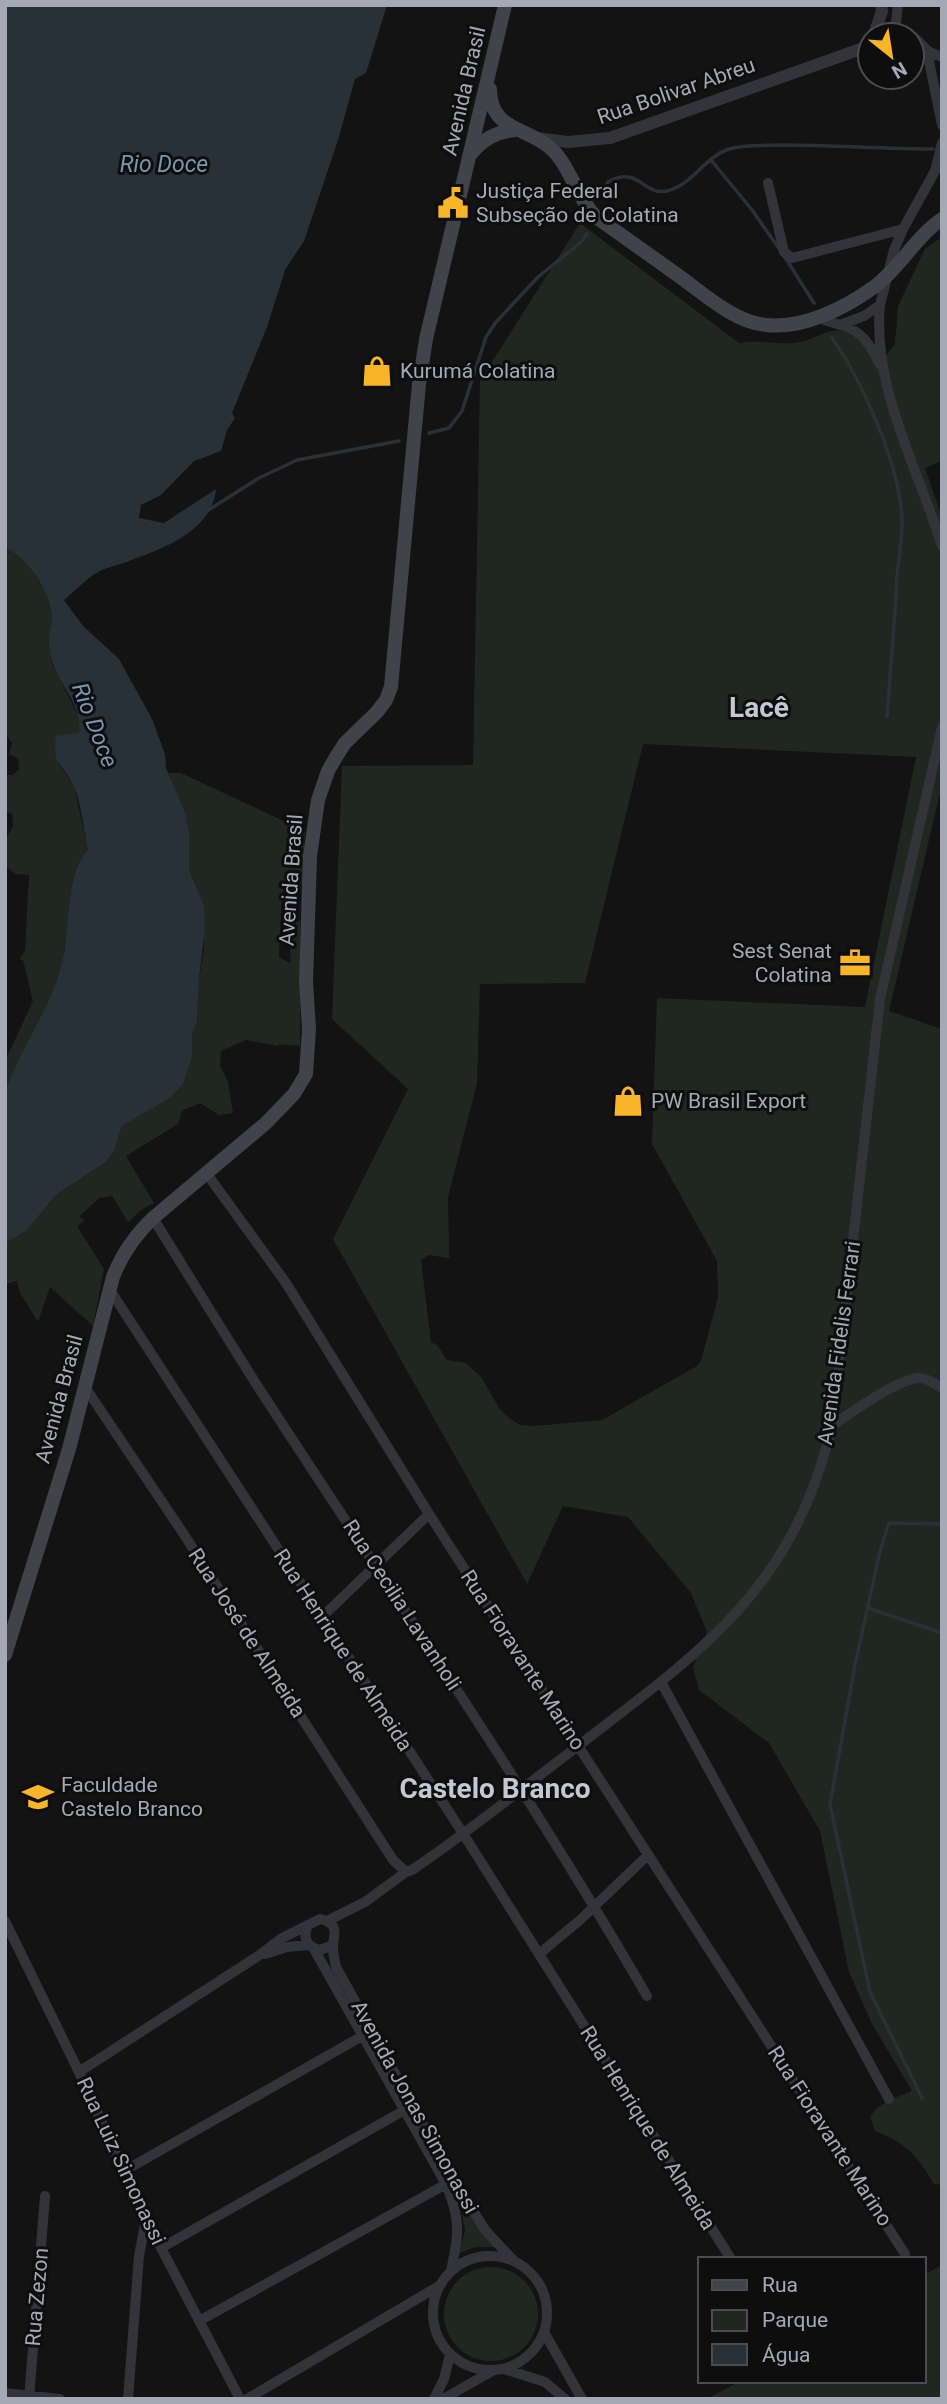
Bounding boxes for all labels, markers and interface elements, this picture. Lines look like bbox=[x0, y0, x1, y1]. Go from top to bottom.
north arrow bbox=[856, 21, 926, 91]
street label: Avenida Brasil bbox=[437, 24, 491, 158]
street label: Rua Bolivar Abreu bbox=[594, 53, 758, 129]
text: N bbox=[888, 57, 911, 84]
water label: Rio Doce bbox=[120, 151, 208, 178]
place label: Justiça Federal Subseção de Colatina bbox=[476, 179, 679, 227]
public building icon: Justiça Federal Subseção de Colatina bbox=[436, 186, 470, 220]
shop icon: Kurumá Colatina bbox=[360, 354, 394, 388]
place label: Kurumá Colatina bbox=[400, 359, 555, 383]
water label: Rio Doce bbox=[66, 679, 123, 771]
district label: Lacê bbox=[729, 691, 789, 724]
street label: Avenida Brasil bbox=[274, 813, 308, 947]
place label: Sest Senat Colatina bbox=[732, 939, 832, 987]
office icon: Sest Senat Colatina bbox=[838, 946, 872, 980]
shop icon: PW Brasil Export bbox=[611, 1084, 645, 1118]
place label: PW Brasil Export bbox=[651, 1089, 806, 1113]
street label: Avenida Fidelis Ferrari bbox=[813, 1240, 865, 1446]
street label: Avenida Brasil bbox=[30, 1332, 88, 1466]
street label: Rua Cecilia Lavanholi bbox=[338, 1515, 466, 1695]
street label: Rua José de Almeida bbox=[183, 1544, 311, 1722]
street label: Rua Henrique de Almeida bbox=[269, 1545, 417, 1755]
street label: Rua Fioravante Marino bbox=[456, 1566, 590, 1754]
district label: Castelo Branco bbox=[399, 1772, 591, 1805]
place label: Faculdade Castelo Branco bbox=[61, 1773, 203, 1821]
school or university icon: Faculdade Castelo Branco bbox=[21, 1780, 55, 1814]
street label: Avenida Jonas Simonassi bbox=[346, 1996, 484, 2218]
street label: Rua Henrique de Almeida bbox=[575, 2022, 721, 2234]
street label: Rua Fioravante Marino bbox=[763, 2042, 897, 2230]
street label: Rua Luiz Simonassi bbox=[72, 2073, 170, 2249]
street label: Rua Zezon bbox=[21, 2247, 53, 2347]
legend bbox=[698, 2257, 926, 2383]
text: Rua bbox=[762, 2273, 798, 2297]
text: Parque bbox=[762, 2308, 828, 2332]
text: Água bbox=[762, 2343, 811, 2367]

